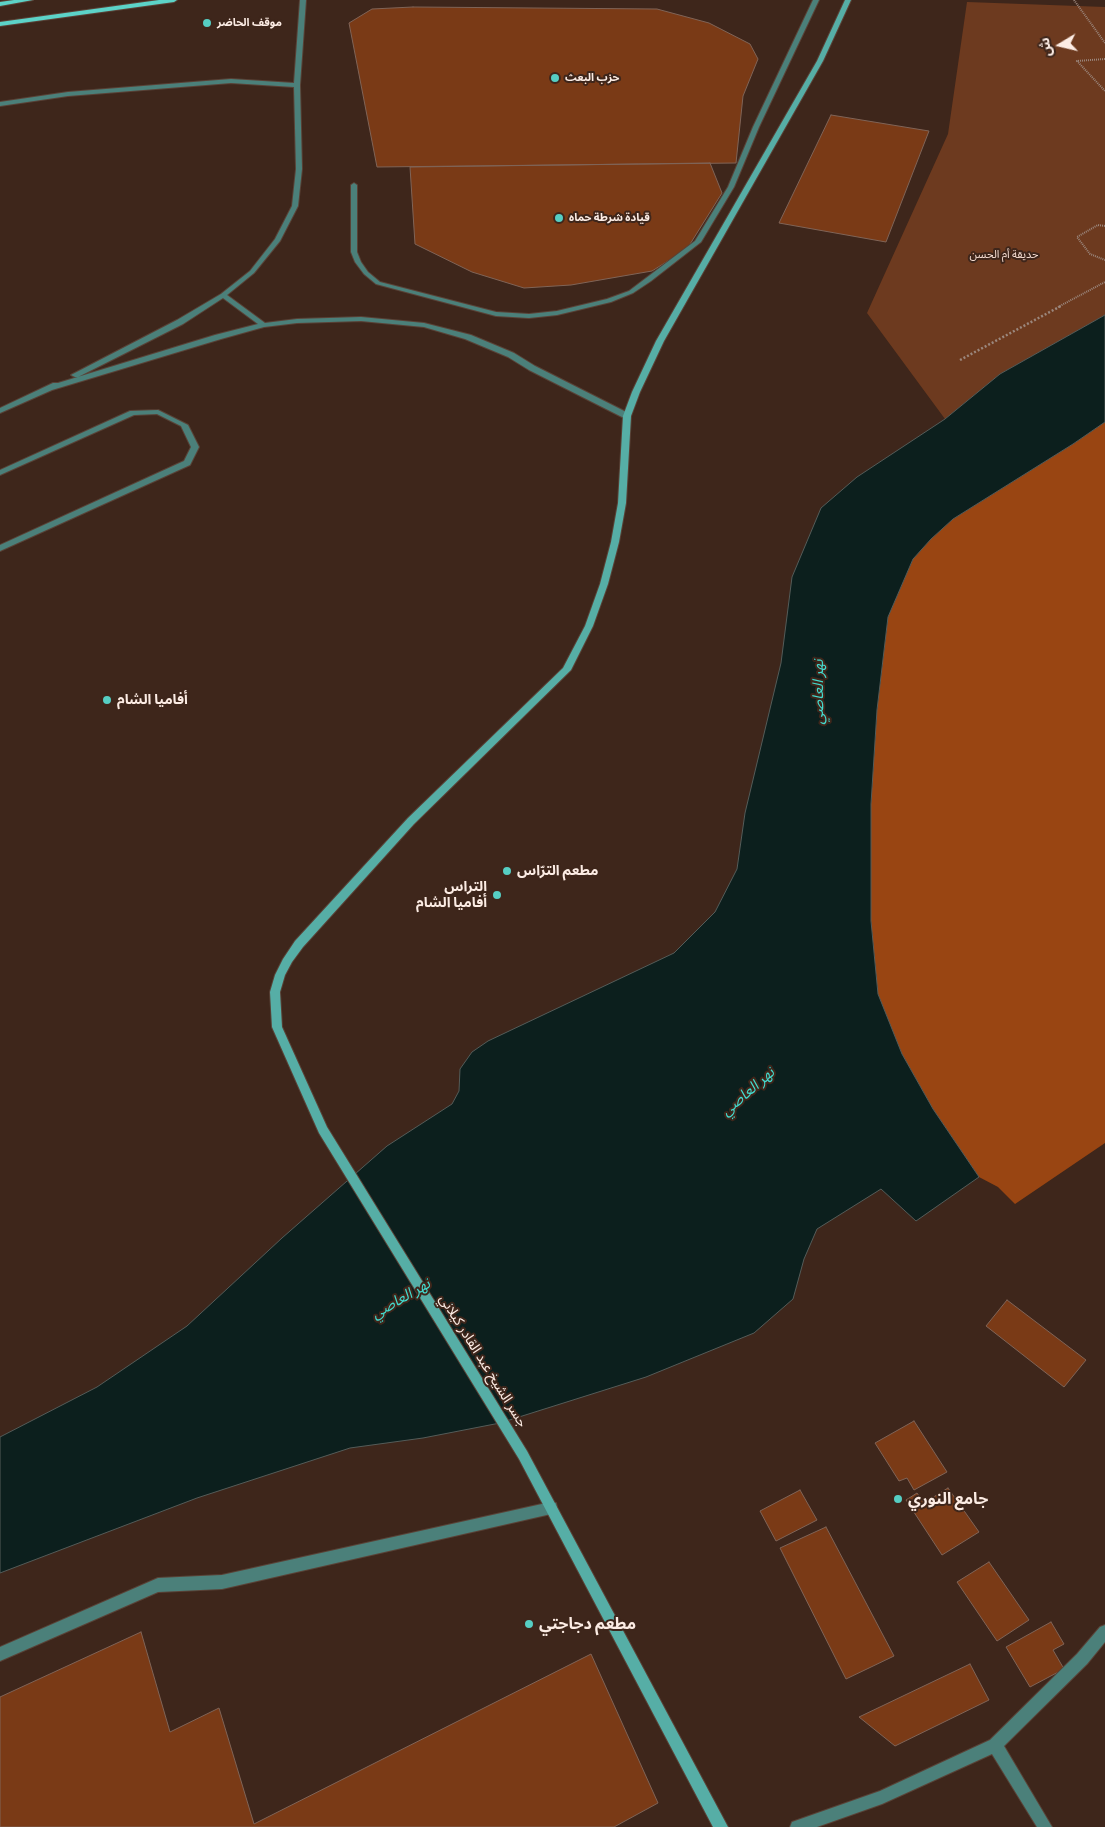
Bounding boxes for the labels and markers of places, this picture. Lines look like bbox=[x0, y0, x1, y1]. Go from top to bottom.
place label: موقف الحاضر bbox=[217, 16, 282, 30]
marker: موقف الحاضر bbox=[201, 17, 213, 29]
place label: حزب البعث bbox=[565, 71, 620, 85]
marker: حزب البعث bbox=[549, 72, 561, 84]
place label: قيادة شرطة حماه bbox=[569, 211, 650, 225]
marker: قيادة شرطة حماه bbox=[553, 212, 565, 224]
place label: أفاميا الشام bbox=[117, 692, 188, 708]
marker: أفاميا الشام bbox=[101, 694, 113, 706]
place label: مطعم الترّاس bbox=[517, 863, 598, 879]
marker: مطعم الترّاس bbox=[501, 865, 513, 877]
place label: التراس أفاميا الشام bbox=[416, 879, 487, 912]
marker: التراس أفاميا الشام bbox=[491, 889, 503, 901]
place label: جامع النوري bbox=[908, 1489, 988, 1509]
marker: جامع النوري bbox=[892, 1493, 904, 1505]
place label: مطعم دجاجتي bbox=[539, 1614, 636, 1634]
marker: مطعم دجاجتي bbox=[523, 1618, 535, 1630]

